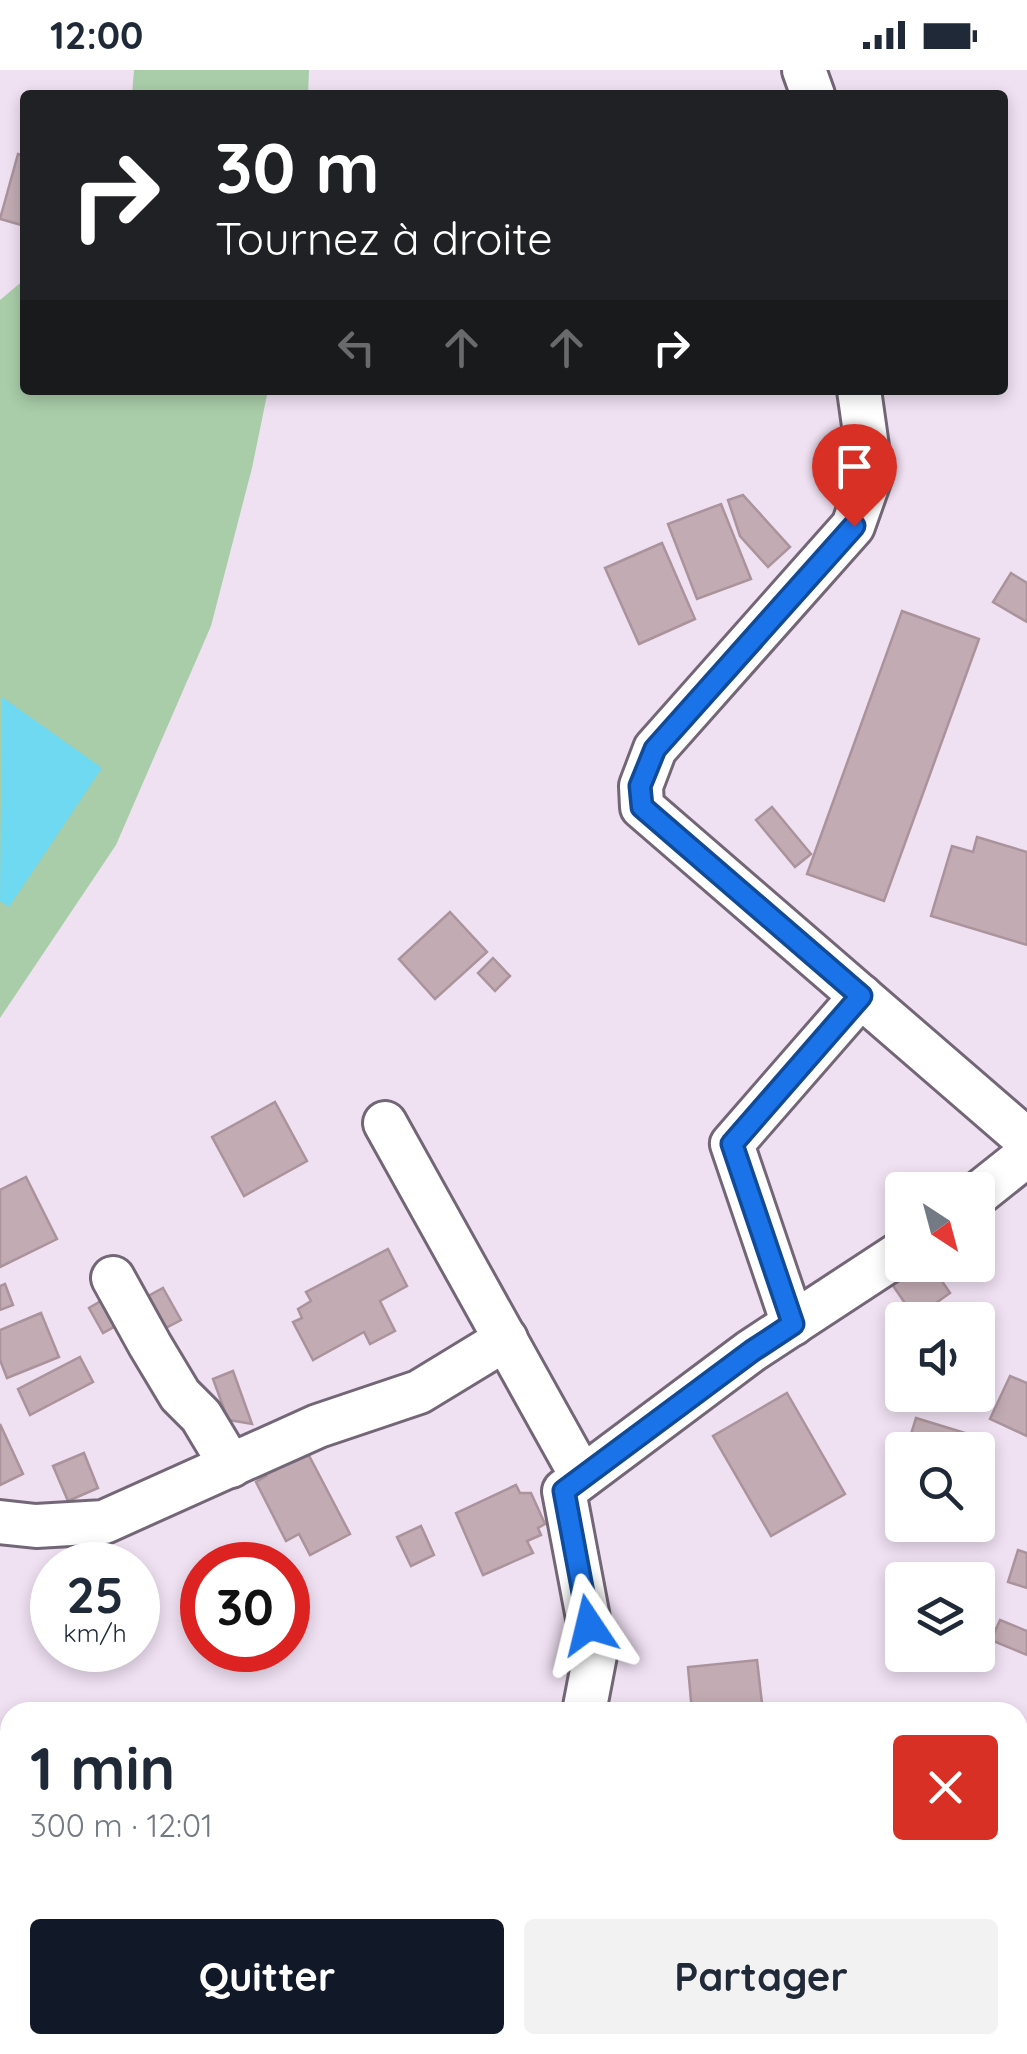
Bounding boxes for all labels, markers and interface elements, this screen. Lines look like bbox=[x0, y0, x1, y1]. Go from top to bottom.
text: 12:00 bbox=[50, 11, 143, 59]
text: 30 m bbox=[215, 123, 380, 211]
icon: right bbox=[50, 130, 180, 260]
text: Tournez à droite bbox=[215, 210, 553, 266]
icon: left bbox=[329, 320, 384, 375]
icon: ahead bbox=[434, 320, 489, 375]
icon: ahead bbox=[539, 320, 594, 375]
icon: right bbox=[644, 320, 699, 375]
pin bbox=[812, 424, 897, 527]
icon: arrive bbox=[827, 439, 882, 494]
north arrow bbox=[885, 1172, 995, 1282]
map controls bbox=[885, 1172, 995, 1672]
button: sound bbox=[885, 1302, 995, 1412]
button: search bbox=[885, 1432, 995, 1542]
speed limit sign: 30 bbox=[180, 1542, 310, 1672]
button: layers bbox=[885, 1562, 995, 1672]
text: 25 bbox=[66, 1563, 124, 1626]
position arrow bbox=[537, 1573, 641, 1677]
text: km/h bbox=[63, 1617, 127, 1648]
text: 1 min bbox=[30, 1730, 175, 1805]
button: close bbox=[893, 1735, 998, 1840]
text: 300 m · 12:01 bbox=[30, 1805, 213, 1845]
button: Quitter bbox=[30, 1919, 504, 2034]
button: Partager bbox=[524, 1919, 998, 2034]

